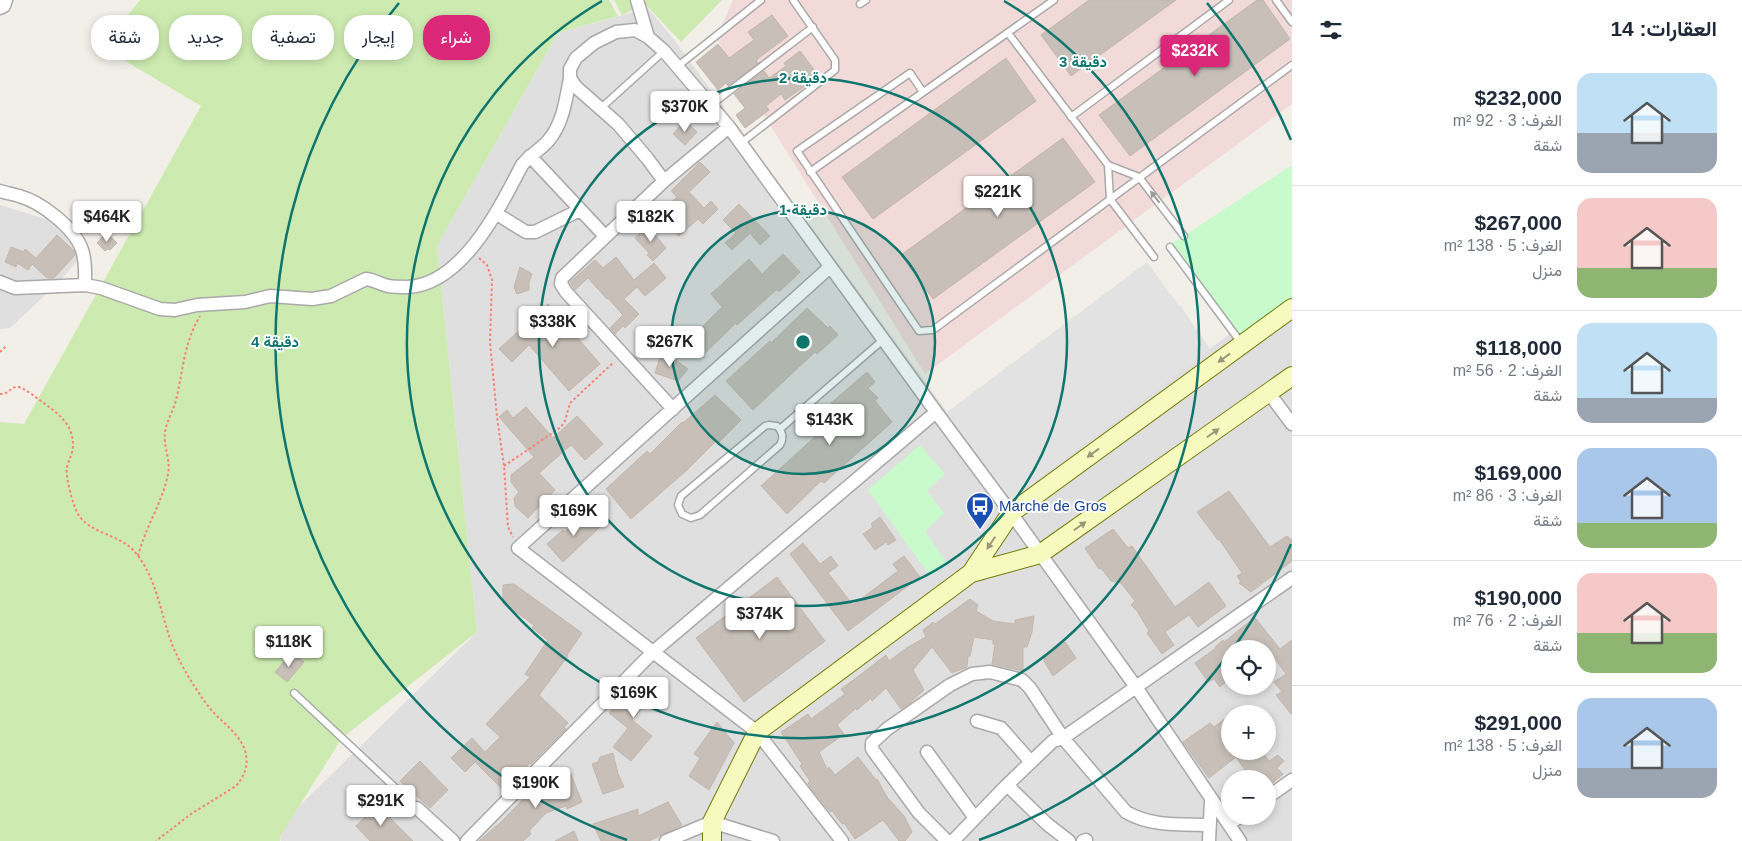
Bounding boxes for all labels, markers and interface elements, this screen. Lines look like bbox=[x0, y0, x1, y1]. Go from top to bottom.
chip: شقة bbox=[91, 15, 159, 60]
chip: جديد bbox=[169, 15, 242, 60]
chip: تصفية bbox=[252, 15, 334, 60]
chip: إيجار bbox=[344, 15, 413, 60]
chip: شراء bbox=[423, 15, 490, 60]
icon: filters bbox=[1317, 16, 1345, 44]
text: العقارات: 14 bbox=[1610, 17, 1717, 40]
pin: $232K bbox=[1160, 34, 1230, 77]
text: $232K bbox=[1171, 42, 1219, 59]
text: 3 دقيقة bbox=[1059, 53, 1107, 71]
text: 2 دقيقة bbox=[779, 69, 827, 87]
text: $232,000 bbox=[1474, 86, 1562, 109]
pin: $370K bbox=[650, 90, 720, 133]
icon: home bbox=[1617, 93, 1677, 153]
text: $370K bbox=[661, 98, 709, 115]
text: الغرف: 3 · 92 m² bbox=[1453, 112, 1562, 129]
text: شقة bbox=[1533, 137, 1562, 154]
pin: $221K bbox=[963, 176, 1033, 218]
text: $221K bbox=[974, 183, 1022, 200]
one-way arrow bbox=[1149, 191, 1160, 204]
pin: $464K bbox=[72, 200, 142, 243]
pin: $182K bbox=[616, 200, 686, 243]
text: 1 دقيقة bbox=[779, 201, 827, 219]
text: $464K bbox=[83, 208, 131, 225]
text: $182K bbox=[627, 208, 675, 225]
text: $267,000 bbox=[1474, 211, 1562, 234]
icon: home bbox=[1617, 218, 1677, 278]
text: الغرف: 5 · 138 m² bbox=[1444, 237, 1562, 254]
text: منزل bbox=[1532, 262, 1562, 279]
pin: $338K bbox=[518, 306, 588, 348]
text: $338K bbox=[529, 313, 577, 330]
pin: $267K bbox=[635, 326, 705, 368]
text: 4 دقيقة bbox=[251, 333, 299, 351]
text: $267K bbox=[646, 333, 694, 350]
centre of rings bbox=[794, 333, 812, 351]
text: $118,000 bbox=[1476, 336, 1562, 359]
icon: home bbox=[1617, 343, 1677, 403]
one-way arrow bbox=[1218, 353, 1231, 363]
text: الغرف: 2 · 56 m² bbox=[1453, 362, 1562, 379]
text: شقة bbox=[1533, 387, 1562, 404]
pin: $143K bbox=[795, 404, 865, 446]
text: $143K bbox=[806, 411, 854, 428]
one-way arrow bbox=[1206, 428, 1220, 438]
one-way arrow bbox=[1086, 448, 1100, 458]
text: $169,000 bbox=[1474, 461, 1562, 484]
icon: home bbox=[1617, 468, 1677, 528]
text: الغرف: 3 · 86 m² bbox=[1453, 487, 1562, 504]
bus stop icon: Marche de Gros bbox=[965, 491, 995, 530]
pin: $169K bbox=[539, 494, 609, 537]
place label: Marche de Gros bbox=[999, 497, 1107, 514]
text: $169K bbox=[550, 502, 598, 519]
text: شقة bbox=[1533, 512, 1562, 529]
one-way arrow bbox=[1073, 521, 1087, 531]
one-way arrow bbox=[986, 536, 996, 550]
text: $190,000 bbox=[1474, 586, 1562, 609]
icon: home bbox=[1617, 593, 1677, 653]
pin: $374K bbox=[725, 598, 795, 640]
text: $374K bbox=[736, 605, 784, 622]
text: الغرف: 2 · 76 m² bbox=[1453, 612, 1562, 629]
pin: $118K bbox=[254, 626, 324, 668]
text: $118K bbox=[266, 633, 312, 650]
text: شقة bbox=[1533, 637, 1562, 654]
map controls bbox=[1221, 640, 1276, 825]
button: locate bbox=[1221, 640, 1276, 695]
pin: $169K bbox=[599, 676, 669, 719]
text: $169K bbox=[610, 684, 658, 701]
button: + bbox=[1221, 705, 1276, 760]
text: $291,000 bbox=[1474, 711, 1562, 734]
icon: home bbox=[1617, 718, 1677, 778]
text: الغرف: 5 · 138 m² bbox=[1444, 737, 1562, 754]
text: منزل bbox=[1532, 762, 1562, 779]
pin: $190K bbox=[501, 766, 571, 809]
button: − bbox=[1221, 770, 1276, 825]
text: $190K bbox=[512, 774, 560, 791]
pin: $291K bbox=[346, 784, 416, 827]
text: $291K bbox=[357, 792, 405, 809]

